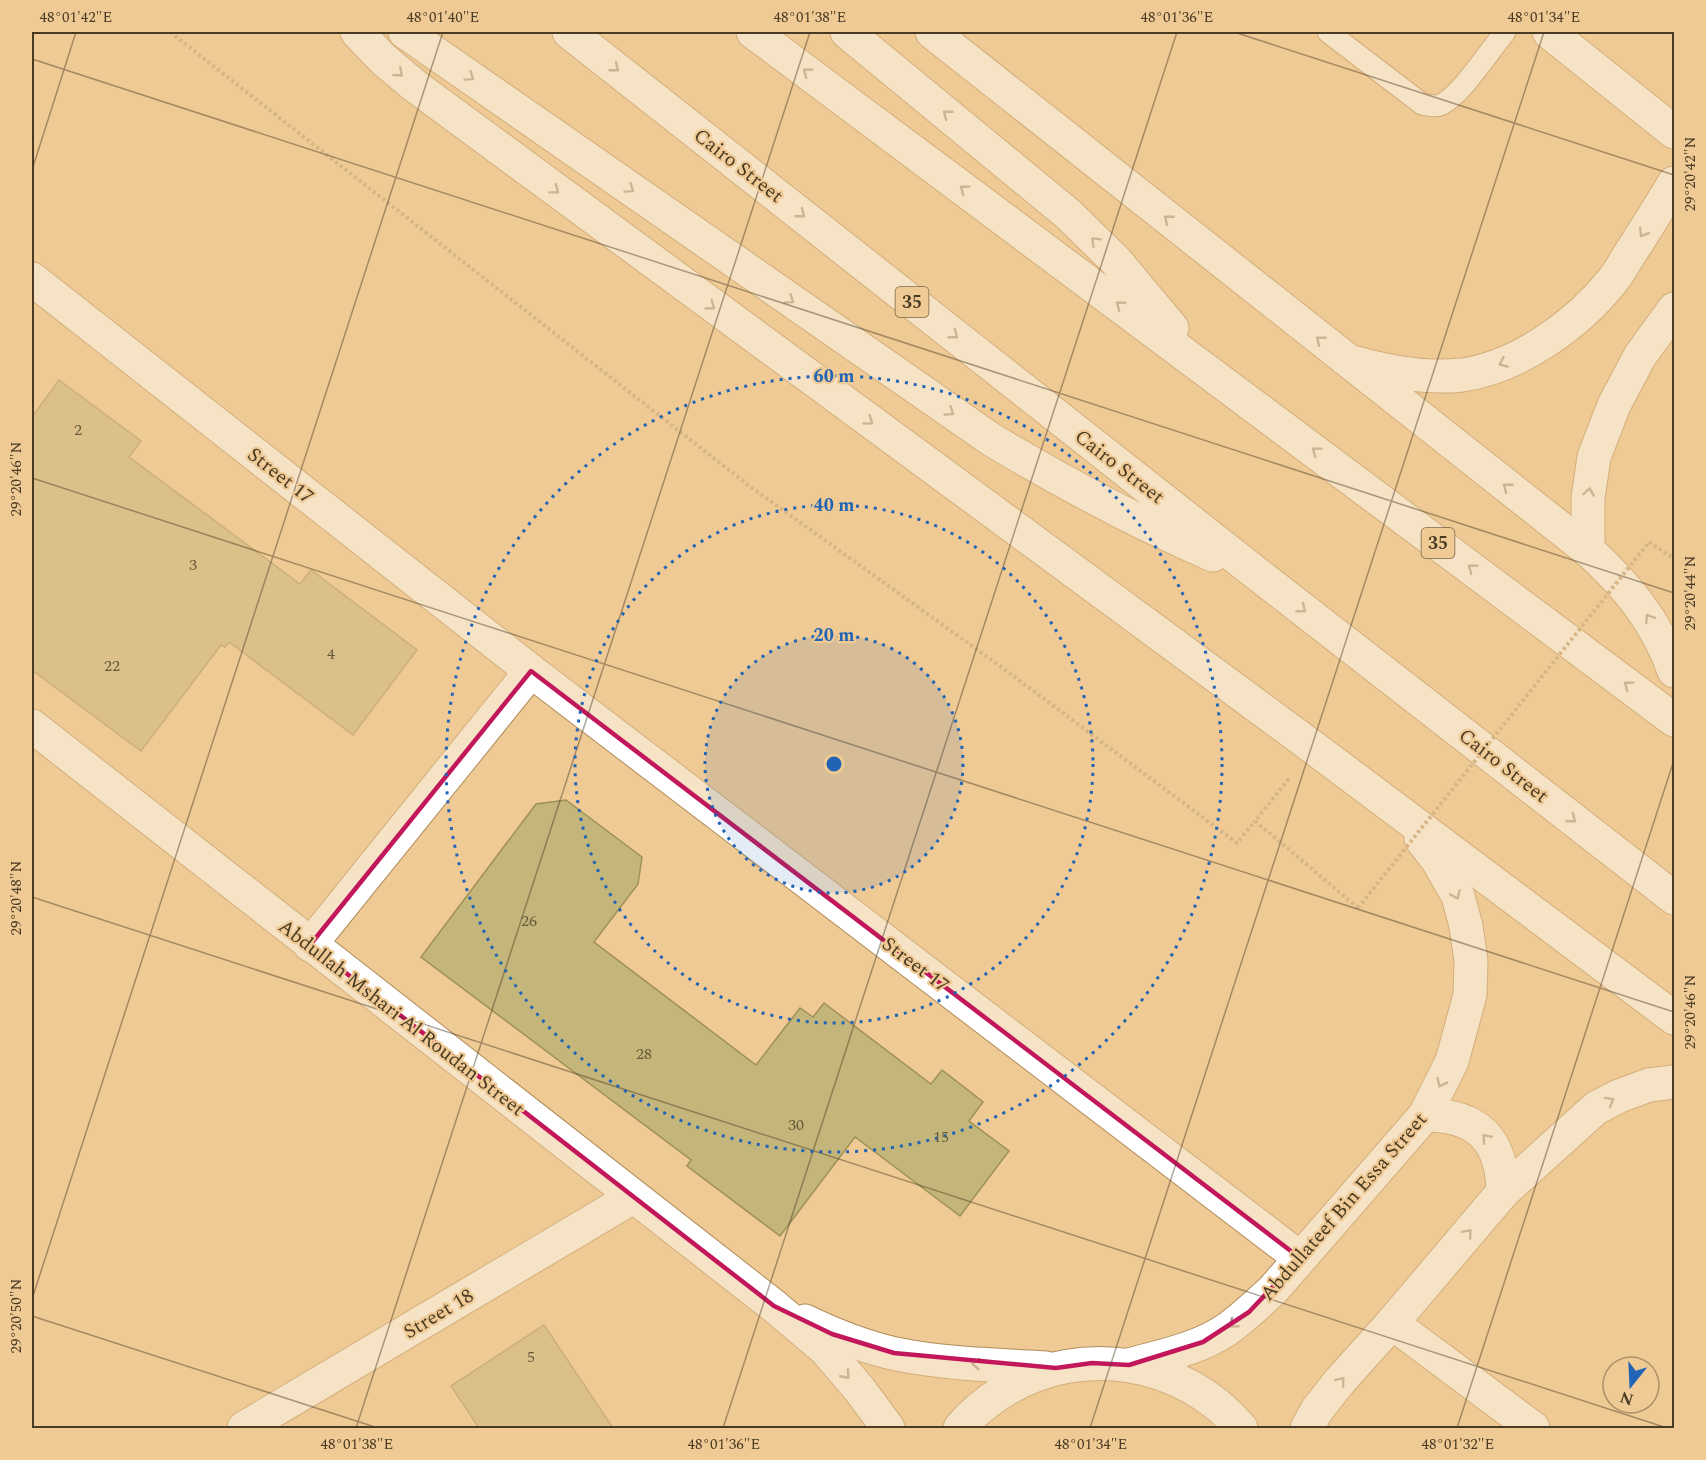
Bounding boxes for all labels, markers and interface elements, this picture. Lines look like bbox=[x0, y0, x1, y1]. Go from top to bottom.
text: 48°01'42"E bbox=[40, 6, 112, 29]
text: 48°01'40"E bbox=[407, 6, 479, 29]
text: 48°01'38"E bbox=[774, 6, 846, 29]
text: 48°01'36"E bbox=[1141, 6, 1213, 29]
text: 48°01'34"E bbox=[1508, 6, 1580, 29]
one-way arrow bbox=[608, 60, 619, 71]
one-way arrow bbox=[392, 65, 403, 76]
one-way arrow bbox=[803, 68, 814, 79]
one-way arrow bbox=[464, 70, 475, 81]
one-way arrow bbox=[943, 110, 954, 121]
street label: Cairo Street bbox=[687, 121, 790, 210]
text: 29°20'42"N bbox=[1679, 136, 1702, 212]
one-way arrow bbox=[548, 182, 559, 193]
one-way arrow bbox=[624, 182, 635, 193]
one-way arrow bbox=[959, 185, 970, 196]
one-way arrow bbox=[794, 207, 805, 218]
one-way arrow bbox=[1163, 215, 1174, 226]
one-way arrow bbox=[1639, 227, 1651, 237]
one-way arrow bbox=[1091, 237, 1102, 248]
road number: 35 bbox=[896, 287, 928, 317]
one-way arrow bbox=[783, 293, 794, 304]
one-way arrow bbox=[705, 299, 716, 310]
one-way arrow bbox=[1116, 301, 1127, 312]
one-way arrow bbox=[947, 328, 958, 339]
one-way arrow bbox=[1316, 337, 1327, 348]
one-way arrow bbox=[1498, 355, 1509, 367]
text: 60 m bbox=[814, 363, 854, 390]
one-way arrow bbox=[943, 405, 954, 416]
one-way arrow bbox=[862, 414, 873, 425]
house number: 2 bbox=[74, 418, 82, 442]
street label: Cairo Street bbox=[1068, 422, 1171, 511]
street label: Street 17 bbox=[241, 440, 320, 511]
text: 29°20'46"N bbox=[5, 441, 28, 517]
one-way arrow bbox=[1311, 448, 1322, 459]
one-way arrow bbox=[1502, 483, 1513, 494]
one-way arrow bbox=[1582, 487, 1594, 497]
text: 40 m bbox=[814, 492, 854, 519]
road number: 35 bbox=[1422, 528, 1454, 558]
house number: 3 bbox=[189, 553, 197, 577]
text: 29°20'44"N bbox=[1679, 555, 1702, 631]
one-way arrow bbox=[1467, 565, 1478, 576]
one-way arrow bbox=[1296, 601, 1307, 612]
one-way arrow bbox=[1645, 614, 1656, 625]
text: 20 m bbox=[814, 622, 854, 649]
house number: 4 bbox=[327, 642, 335, 666]
house number: 22 bbox=[104, 654, 120, 678]
one-way arrow bbox=[1623, 682, 1634, 693]
street label: Cairo Street bbox=[1452, 721, 1555, 810]
centre of rings bbox=[824, 754, 844, 774]
one-way arrow bbox=[1566, 811, 1577, 822]
text: 29°20'48"N bbox=[5, 860, 28, 936]
one-way arrow bbox=[1449, 888, 1461, 899]
house number: 26 bbox=[521, 909, 537, 933]
street label: Abdullah Mshari Al Roudan Street bbox=[272, 912, 531, 1124]
street label: Street 17 bbox=[875, 930, 955, 1000]
text: 29°20'46"N bbox=[1679, 974, 1702, 1050]
house number: 28 bbox=[636, 1042, 652, 1066]
one-way arrow bbox=[1437, 1076, 1449, 1087]
one-way arrow bbox=[1603, 1097, 1614, 1108]
street label: Abdullateef Bin Essa Street bbox=[1253, 1106, 1434, 1308]
house number: 30 bbox=[788, 1113, 804, 1137]
house number: 15 bbox=[933, 1125, 949, 1149]
one-way arrow bbox=[1482, 1134, 1493, 1145]
one-way arrow bbox=[1461, 1229, 1472, 1240]
text: 29°20'50"N bbox=[5, 1278, 28, 1354]
street label: Street 18 bbox=[398, 1281, 479, 1347]
one-way arrow bbox=[1228, 1317, 1239, 1328]
house number: 5 bbox=[527, 1345, 535, 1369]
north arrow bbox=[1601, 1355, 1661, 1415]
one-way arrow bbox=[972, 1358, 981, 1371]
one-way arrow bbox=[839, 1368, 850, 1379]
one-way arrow bbox=[1333, 1377, 1344, 1388]
text: N bbox=[1617, 1385, 1637, 1412]
text: 48°01'38"E bbox=[321, 1433, 393, 1456]
text: 48°01'36"E bbox=[688, 1433, 760, 1456]
text: 48°01'34"E bbox=[1055, 1433, 1127, 1456]
text: 48°01'32"E bbox=[1422, 1433, 1494, 1456]

